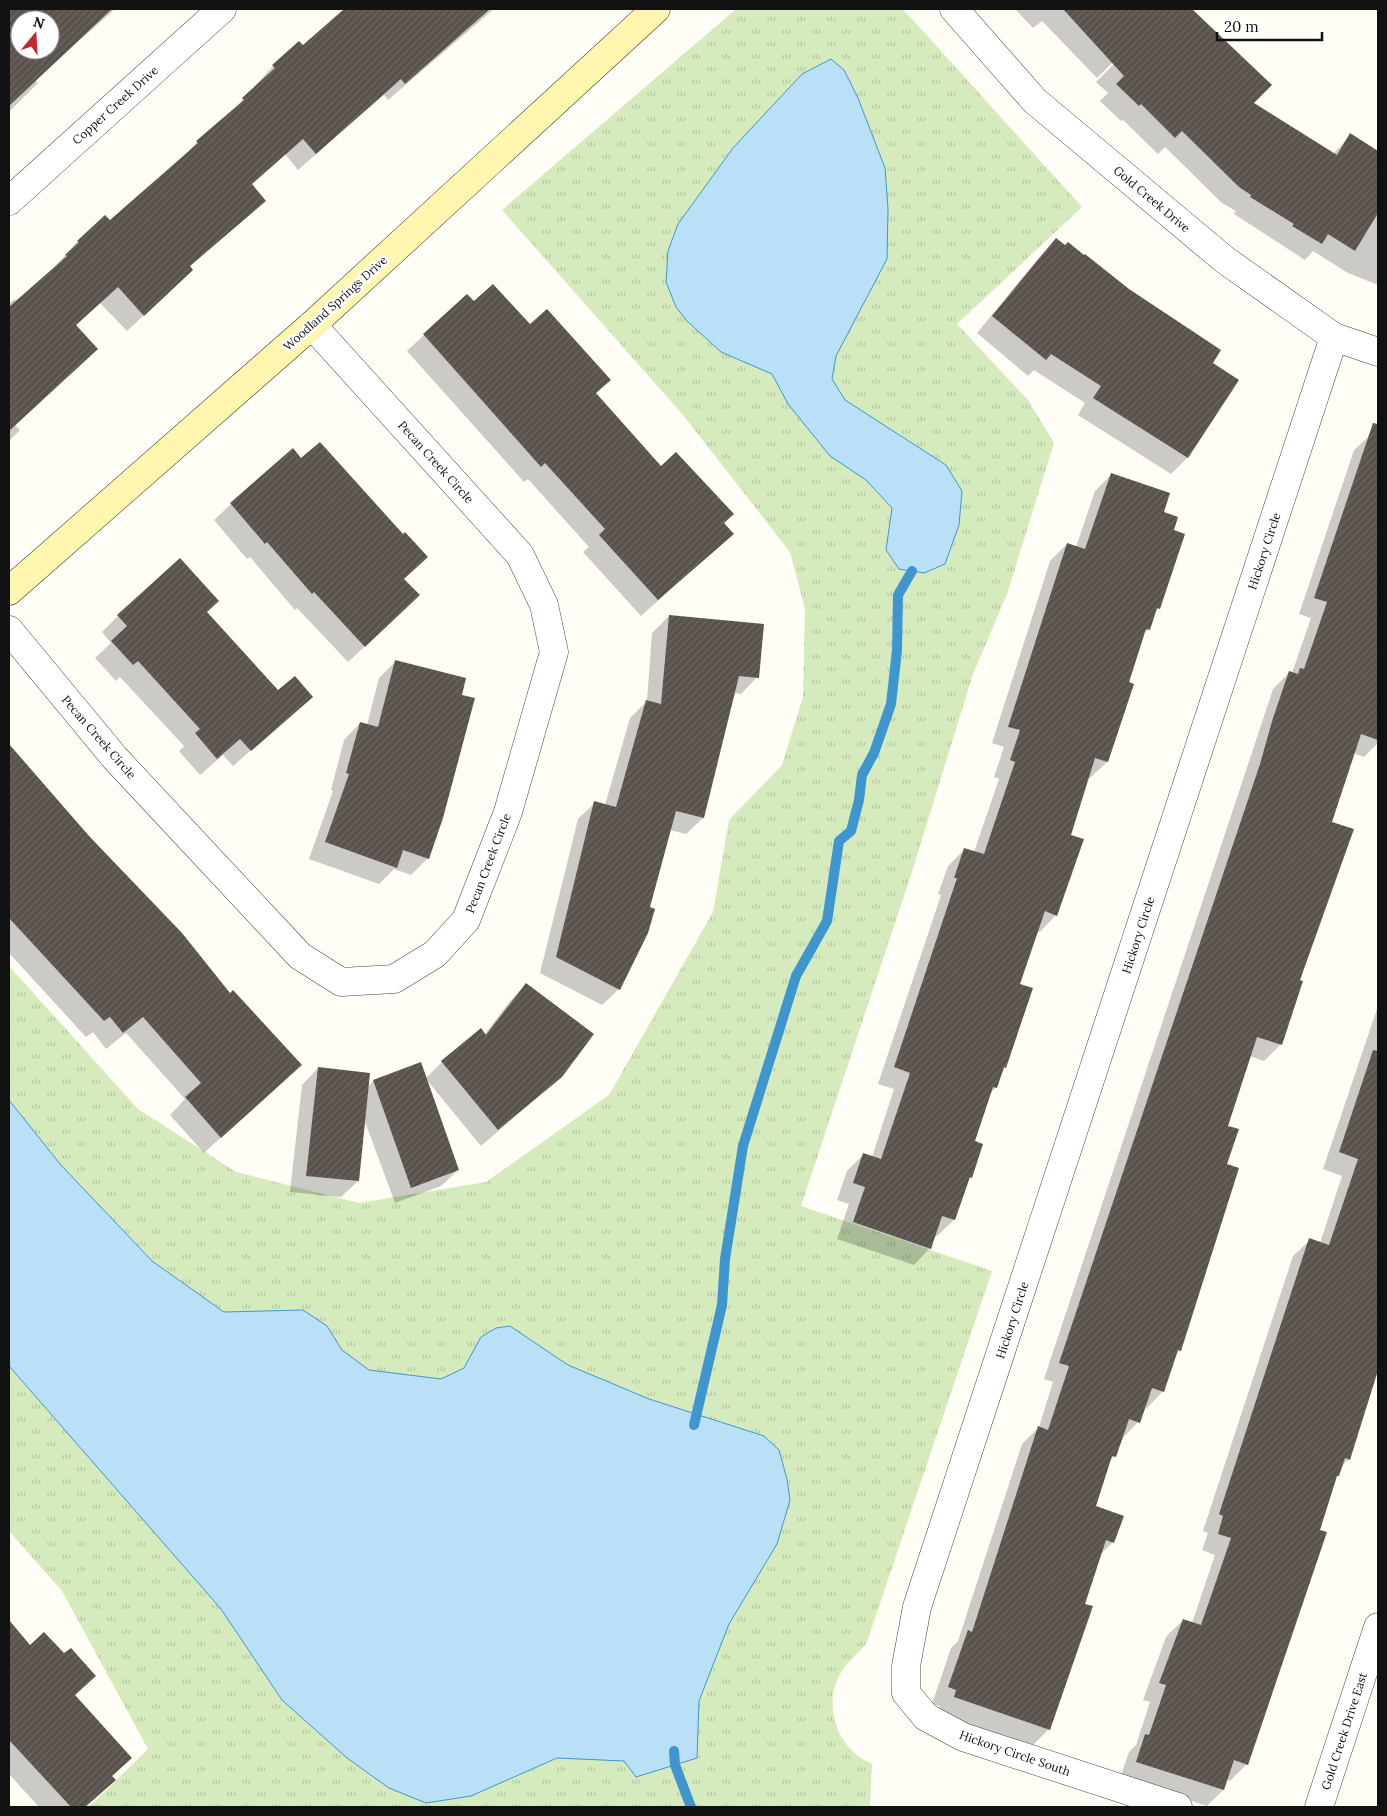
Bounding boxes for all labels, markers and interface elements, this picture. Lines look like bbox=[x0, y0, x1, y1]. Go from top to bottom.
north arrow bbox=[10, 10, 60, 60]
scale bar bbox=[1217, 10, 1322, 42]
text: N bbox=[31, 12, 47, 33]
text: 20 m bbox=[1224, 17, 1259, 36]
street label: Copper Creek Drive bbox=[69, 62, 162, 148]
street label: Gold Creek Drive bbox=[1110, 162, 1194, 236]
street label: Woodland Springs Drive bbox=[280, 252, 390, 354]
street label: Pecan Creek Circle bbox=[395, 418, 477, 507]
street label: Hickory Circle bbox=[1244, 510, 1284, 592]
street label: Pecan Creek Circle bbox=[59, 692, 140, 782]
street label: Pecan Creek Circle bbox=[462, 811, 514, 915]
street label: Hickory Circle bbox=[1118, 894, 1158, 976]
street label: Hickory Circle bbox=[992, 1279, 1032, 1361]
street label: Gold Creek Drive East bbox=[1318, 1670, 1370, 1792]
street label: Hickory Circle South bbox=[958, 1727, 1072, 1779]

